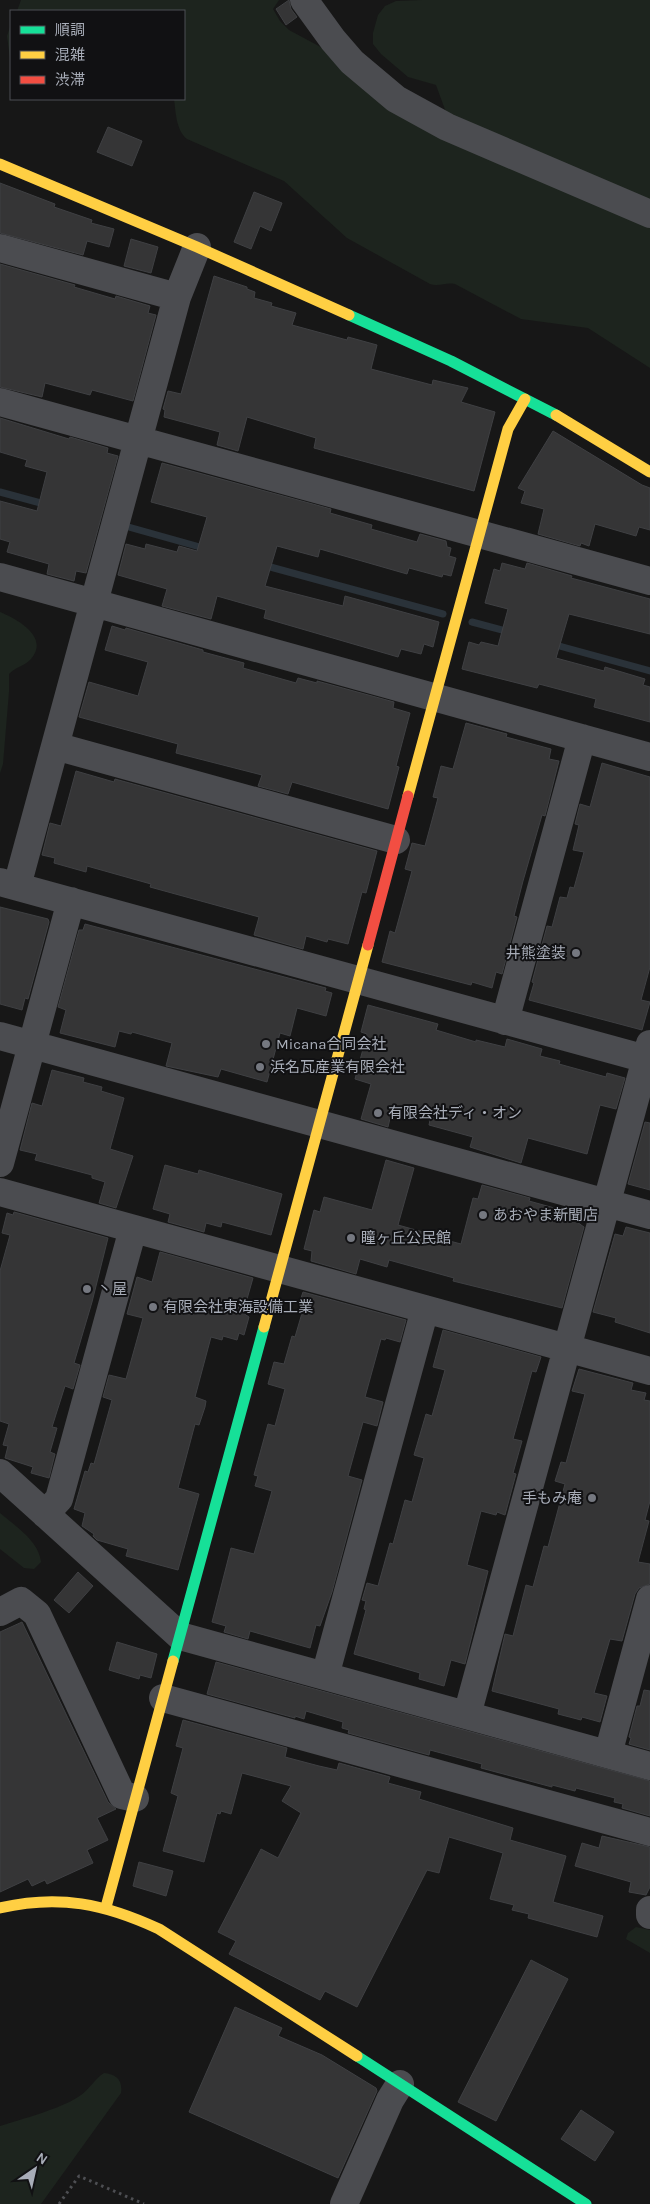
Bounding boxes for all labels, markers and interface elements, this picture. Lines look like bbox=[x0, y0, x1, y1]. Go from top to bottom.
legend bbox=[10, 10, 185, 100]
text: 順調 bbox=[55, 21, 85, 39]
text: 混雑 bbox=[55, 46, 85, 64]
text: 渋滞 bbox=[55, 71, 85, 89]
place label: 井熊塗装 bbox=[506, 944, 566, 962]
marker: 井熊塗装 bbox=[570, 947, 582, 959]
place label: Micana合同会社 bbox=[276, 1035, 386, 1053]
marker: Micana合同会社 bbox=[260, 1038, 272, 1050]
place label: 浜名瓦産業有限会社 bbox=[270, 1058, 405, 1076]
marker: 浜名瓦産業有限会社 bbox=[254, 1061, 266, 1073]
place label: 有限会社ディ・オン bbox=[388, 1104, 522, 1122]
marker: 有限会社ディ・オン bbox=[372, 1107, 384, 1119]
place label: あおやま新聞店 bbox=[493, 1206, 598, 1224]
marker: あおやま新聞店 bbox=[477, 1209, 489, 1221]
place label: 瞳ヶ丘公民館 bbox=[361, 1229, 451, 1247]
marker: 瞳ヶ丘公民館 bbox=[345, 1232, 357, 1244]
place label: 丶屋 bbox=[97, 1280, 127, 1298]
marker: 丶屋 bbox=[81, 1283, 93, 1295]
place label: 有限会社東海設備工業 bbox=[163, 1298, 313, 1316]
marker: 有限会社東海設備工業 bbox=[147, 1301, 159, 1313]
place label: 手もみ庵 bbox=[522, 1489, 582, 1507]
marker: 手もみ庵 bbox=[586, 1492, 598, 1504]
north arrow bbox=[10, 2144, 60, 2194]
text: N bbox=[33, 2149, 51, 2168]

